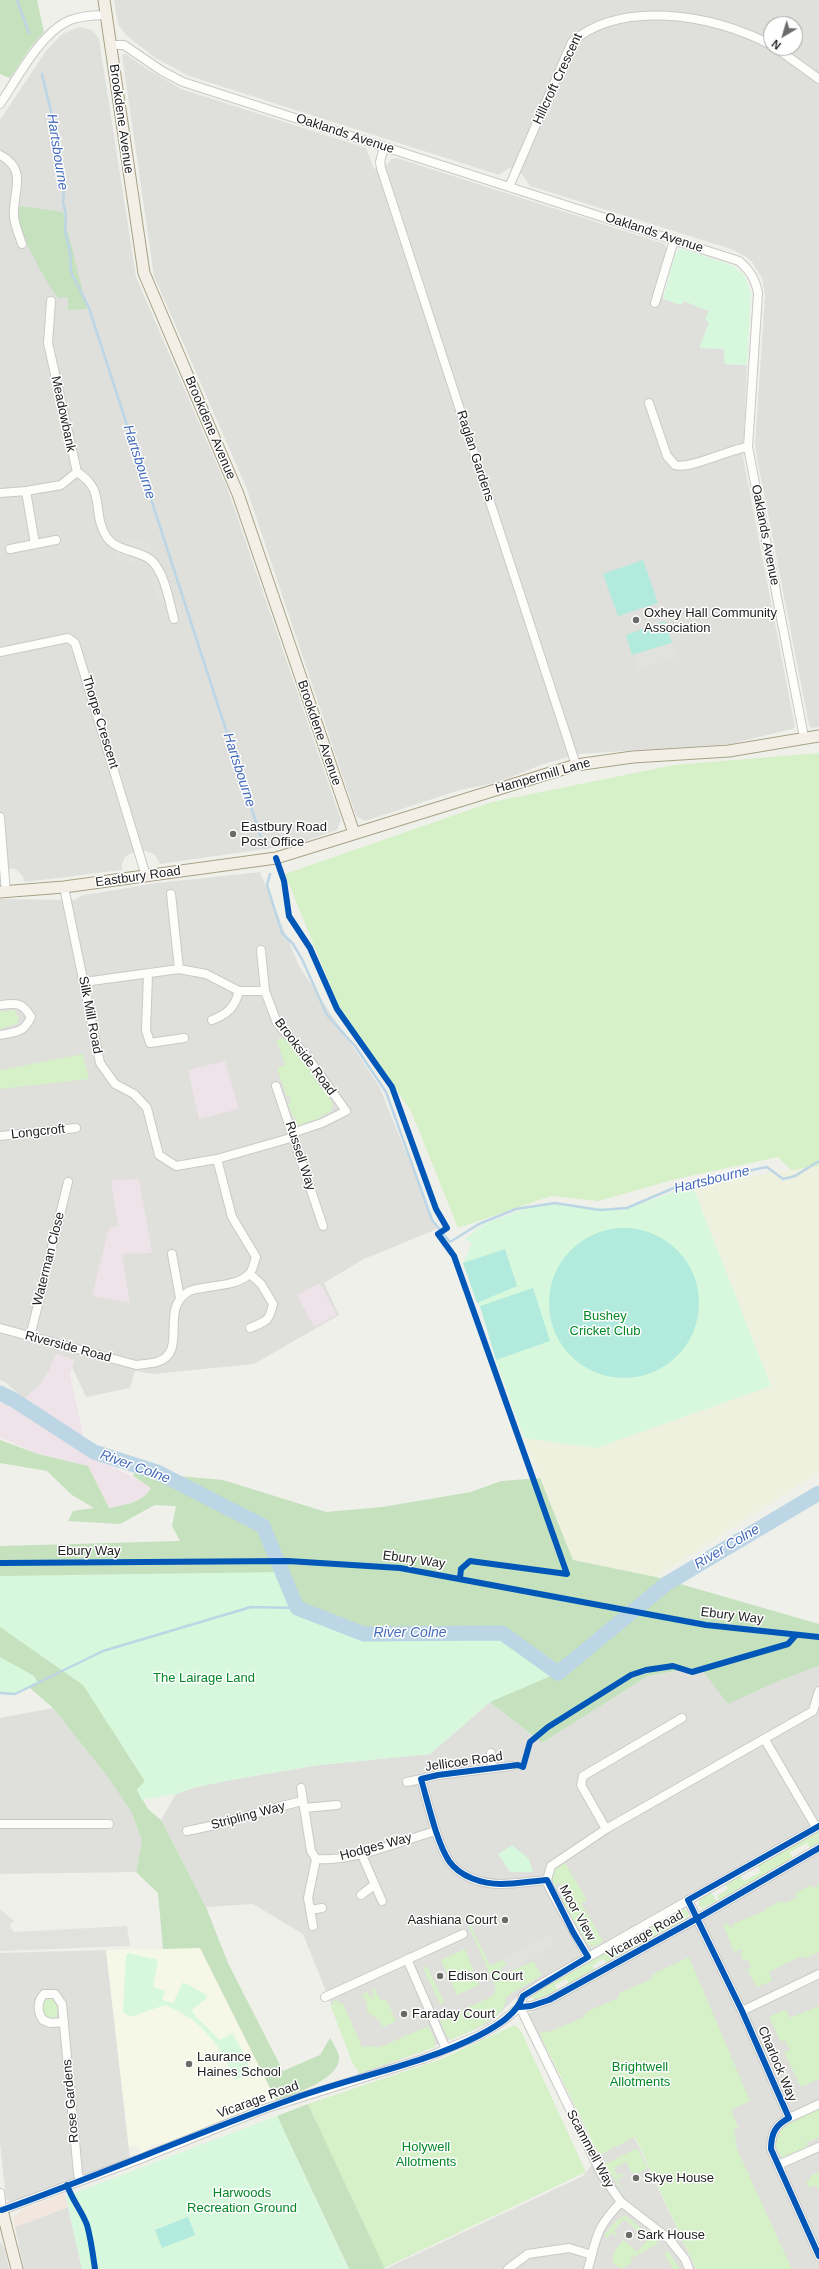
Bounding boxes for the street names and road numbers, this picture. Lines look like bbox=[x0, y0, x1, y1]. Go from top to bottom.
street label: Hillcroft Crescent bbox=[530, 31, 586, 127]
street label: Brookdene Avenue bbox=[106, 63, 136, 175]
street label: Oaklands Avenue bbox=[294, 111, 396, 157]
street label: Oaklands Avenue bbox=[603, 210, 705, 256]
street label: Brookdene Avenue bbox=[181, 374, 239, 482]
street label: Meadowbank bbox=[47, 375, 79, 453]
street label: Raglan Gardens bbox=[453, 409, 497, 503]
street label: Oaklands Avenue bbox=[748, 483, 782, 587]
street label: Thorpe Crescent bbox=[78, 673, 122, 771]
street label: Brookdene Avenue bbox=[294, 678, 344, 788]
street label: Hampermill Lane bbox=[494, 755, 592, 797]
street label: Eastbury Road bbox=[94, 863, 182, 891]
street label: Silk Mill Road bbox=[75, 975, 105, 1055]
street label: Brookside Road bbox=[271, 1015, 339, 1099]
street label: Russell Way bbox=[281, 1119, 319, 1193]
street label: Longcroft bbox=[10, 1121, 66, 1143]
street label: Waterman Close bbox=[30, 1210, 68, 1308]
street label: Riverside Road bbox=[23, 1328, 113, 1366]
street label: Ebury Way bbox=[57, 1543, 121, 1559]
street label: Ebury Way bbox=[382, 1548, 446, 1572]
street label: Ebury Way bbox=[700, 1604, 764, 1628]
street label: Jellicoe Road bbox=[424, 1749, 504, 1775]
street label: Stripling Way bbox=[209, 1799, 287, 1833]
street label: Hodges Way bbox=[338, 1830, 414, 1864]
street label: Moor View bbox=[555, 1882, 599, 1944]
street label: Vicarage Road bbox=[604, 1907, 686, 1963]
street label: Charlock Way bbox=[754, 2024, 800, 2104]
street label: Rose Gardens bbox=[60, 2059, 82, 2143]
street label: Vicarage Road bbox=[215, 2078, 301, 2122]
street label: Scammell Way bbox=[563, 2107, 617, 2191]

